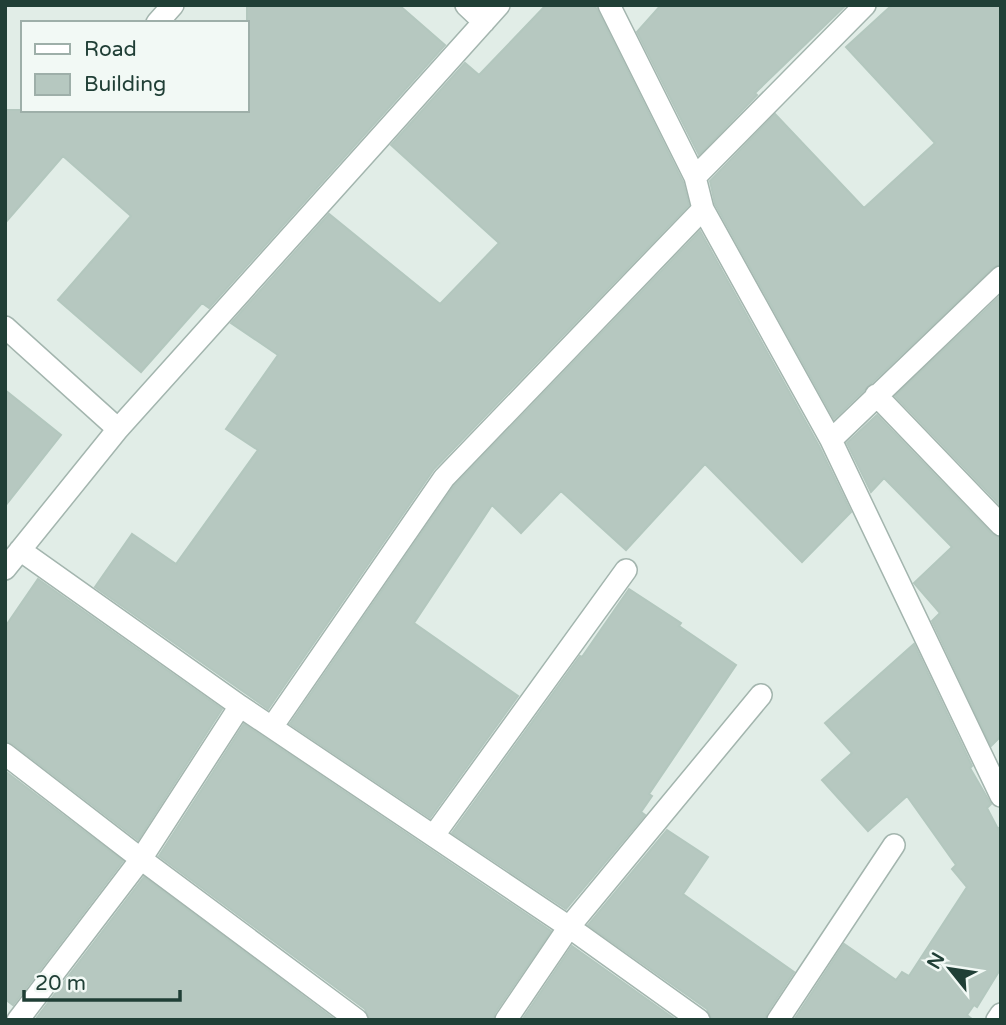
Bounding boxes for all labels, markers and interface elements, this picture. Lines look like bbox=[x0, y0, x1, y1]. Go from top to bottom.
legend bbox=[21, 21, 248, 112]
text: Road bbox=[84, 37, 137, 62]
text: Building bbox=[84, 72, 166, 97]
north arrow bbox=[915, 934, 985, 1004]
text: N bbox=[923, 949, 949, 973]
scale bar bbox=[24, 958, 180, 1002]
text: 20 m bbox=[35, 971, 86, 996]

